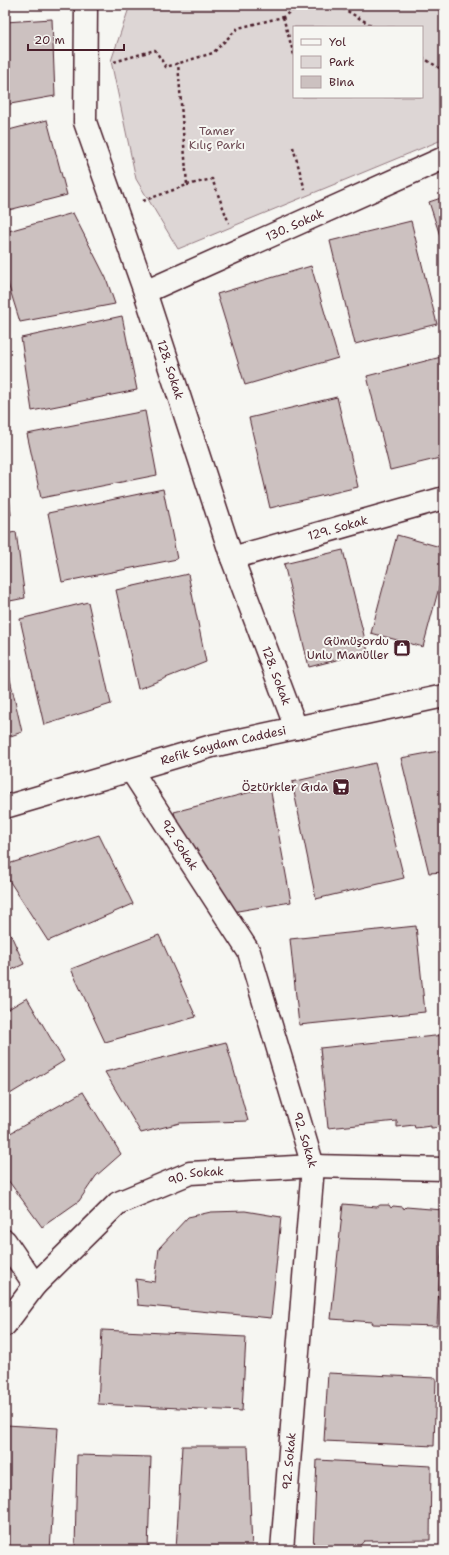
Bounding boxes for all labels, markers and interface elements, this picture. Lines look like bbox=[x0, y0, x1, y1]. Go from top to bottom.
scale bar bbox=[28, 26, 124, 52]
legend bbox=[293, 26, 423, 98]
text: 20 m bbox=[34, 32, 65, 48]
text: Yol bbox=[329, 34, 346, 50]
text: Park bbox=[329, 54, 355, 70]
text: Bina bbox=[329, 74, 355, 90]
park label: Tamer Kılıç Parkı bbox=[189, 123, 245, 153]
street label: 130. Sokak bbox=[263, 205, 326, 245]
street label: 128. Sokak bbox=[153, 338, 188, 402]
street label: 129. Sokak bbox=[306, 512, 370, 544]
place label: Gümüşordu Unlu Manüller bbox=[307, 633, 389, 663]
shop icon: Gümüşordu Unlu Manüller bbox=[392, 638, 412, 658]
street label: 128. Sokak bbox=[258, 644, 295, 708]
street label: Refik Saydam Caddesi bbox=[159, 722, 288, 769]
supermarket icon: Öztürkler Gıda bbox=[331, 777, 351, 797]
place label: Öztürkler Gıda bbox=[242, 779, 329, 795]
street label: 92. Sokak bbox=[157, 816, 202, 873]
street label: 92. Sokak bbox=[289, 1110, 321, 1170]
street label: 90. Sokak bbox=[165, 1163, 225, 1189]
street label: 92. Sokak bbox=[279, 1432, 299, 1490]

